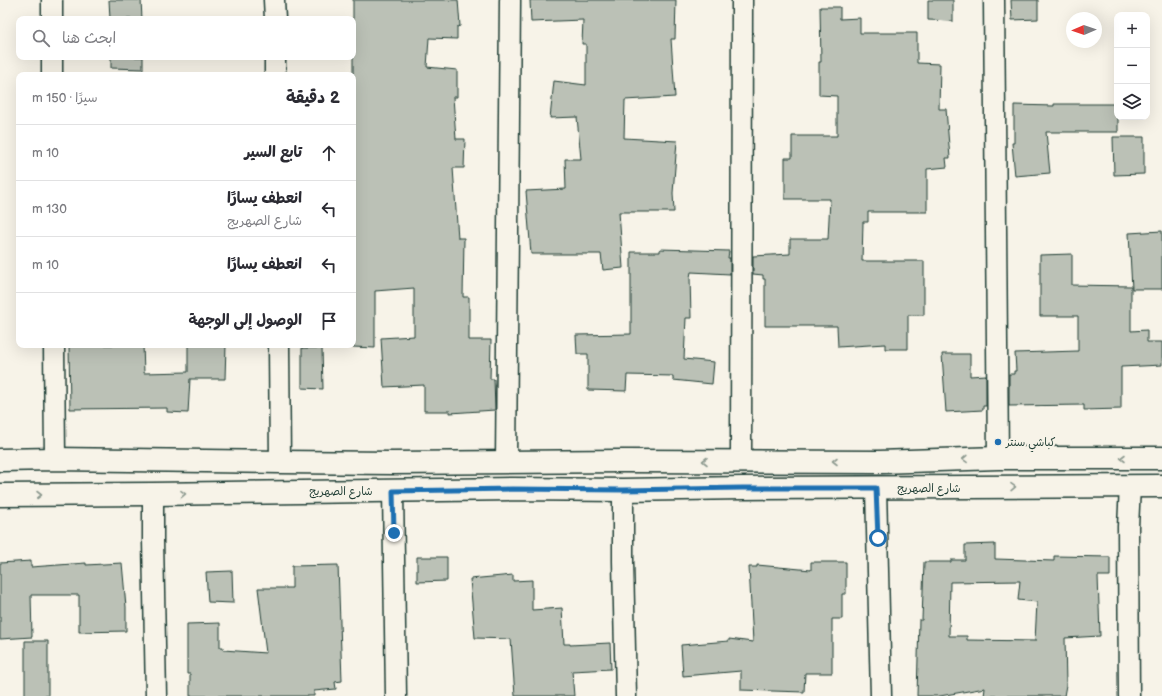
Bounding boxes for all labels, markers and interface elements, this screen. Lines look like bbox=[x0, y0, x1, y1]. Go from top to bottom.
north arrow bbox=[1066, 12, 1102, 48]
map controls bbox=[1114, 12, 1150, 120]
button: + bbox=[1114, 12, 1150, 48]
search box bbox=[16, 16, 356, 60]
icon: search bbox=[30, 27, 52, 49]
text: ابحث هنا bbox=[62, 29, 116, 48]
button: − bbox=[1114, 48, 1150, 84]
button: layers bbox=[1114, 84, 1150, 120]
text: 2 دقيقة bbox=[286, 88, 340, 108]
text: سيرًا · 150 m bbox=[32, 90, 98, 106]
icon: ahead bbox=[318, 142, 340, 164]
text: تابع السير bbox=[244, 143, 302, 162]
text: 10 m bbox=[32, 145, 59, 161]
text: انعطف يسارًا bbox=[227, 189, 302, 208]
icon: left bbox=[318, 198, 340, 220]
text: 130 m bbox=[32, 201, 67, 217]
text: شارع الصهريج bbox=[227, 213, 302, 229]
icon: left bbox=[318, 254, 340, 276]
text: انعطف يسارًا bbox=[227, 255, 302, 274]
text: 10 m bbox=[32, 257, 59, 273]
icon: arrive bbox=[318, 310, 340, 332]
text: الوصول إلى الوجهة bbox=[188, 311, 302, 330]
place label: كباشي سنتر bbox=[1005, 436, 1056, 453]
marker: كباشي سنتر bbox=[993, 437, 1003, 447]
one-way arrow bbox=[1120, 454, 1126, 462]
one-way arrow bbox=[962, 455, 968, 463]
one-way arrow bbox=[702, 457, 708, 465]
one-way arrow bbox=[832, 457, 838, 465]
street label: شارع الصهريج bbox=[897, 482, 961, 497]
one-way arrow bbox=[1010, 483, 1016, 491]
street label: شارع الصهريج bbox=[309, 485, 373, 500]
one-way arrow bbox=[180, 489, 186, 498]
one-way arrow bbox=[36, 491, 42, 499]
route end bbox=[385, 524, 403, 542]
route start bbox=[869, 529, 887, 547]

